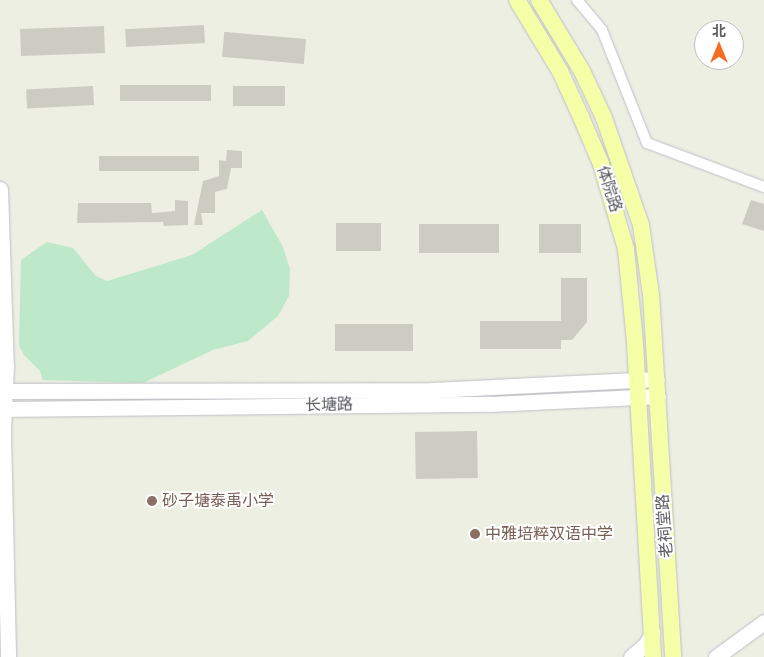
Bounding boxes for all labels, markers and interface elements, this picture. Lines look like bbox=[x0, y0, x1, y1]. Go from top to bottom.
north arrow bbox=[694, 20, 744, 70]
text: 北 bbox=[712, 23, 726, 39]
street label: 体院路 bbox=[592, 163, 626, 215]
street label: 长塘路 bbox=[305, 395, 353, 415]
place label: 砂子塘泰禹小学 bbox=[162, 491, 274, 511]
street label: 老祠堂路 bbox=[653, 493, 677, 559]
marker: 砂子塘泰禹小学 bbox=[146, 495, 158, 507]
place label: 中雅培粹双语中学 bbox=[485, 524, 613, 544]
marker: 中雅培粹双语中学 bbox=[469, 528, 481, 540]

